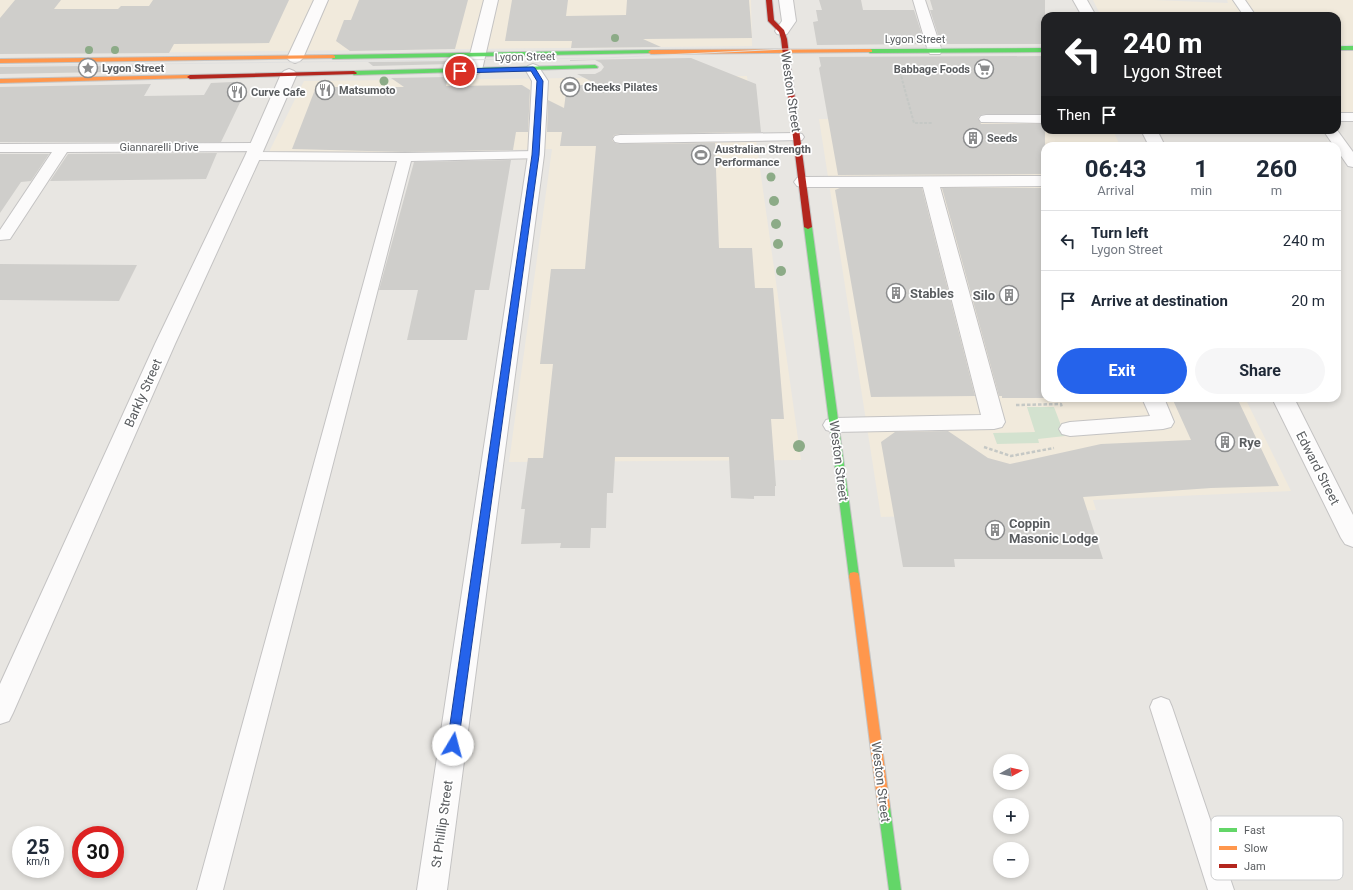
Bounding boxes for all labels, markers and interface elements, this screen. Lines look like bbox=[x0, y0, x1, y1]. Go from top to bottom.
text: 240 m bbox=[1123, 27, 1202, 60]
icon: left bbox=[1057, 28, 1109, 80]
street label: Lygon Street bbox=[885, 33, 946, 46]
street label: Lygon Street bbox=[495, 50, 556, 64]
street label: Weston Street bbox=[778, 51, 804, 133]
pin bbox=[443, 54, 477, 88]
place icon: Lygon Street bbox=[77, 57, 99, 79]
supermarket icon: Babbage Foods bbox=[973, 58, 995, 80]
icon: arrive bbox=[449, 60, 471, 82]
text: Lygon Street bbox=[1123, 61, 1222, 82]
place label: Lygon Street bbox=[102, 62, 164, 75]
place label: Babbage Foods bbox=[894, 63, 970, 76]
sports icon: Cheeks Pilates bbox=[559, 76, 581, 98]
restaurant icon: Matsumoto bbox=[314, 79, 336, 101]
restaurant icon: Curve Cafe bbox=[226, 81, 248, 103]
place label: Cheeks Pilates bbox=[584, 81, 658, 94]
place label: Matsumoto bbox=[339, 84, 396, 97]
place label: Curve Cafe bbox=[251, 86, 306, 99]
icon: arrive bbox=[1098, 104, 1120, 126]
text: Then bbox=[1057, 106, 1090, 124]
building icon: Seeds bbox=[962, 127, 984, 149]
place label: Seeds bbox=[987, 132, 1018, 145]
street label: Giannarelli Drive bbox=[119, 141, 199, 154]
place label: Australian Strength Performance bbox=[715, 143, 811, 169]
sports icon: Australian Strength Performance bbox=[690, 144, 712, 166]
text: 06:43 bbox=[1085, 155, 1147, 183]
text: 1 bbox=[1194, 155, 1208, 183]
text: 260 bbox=[1256, 155, 1297, 183]
text: Arrival bbox=[1097, 183, 1134, 198]
text: min bbox=[1190, 183, 1212, 198]
text: m bbox=[1271, 183, 1282, 198]
text: Turn left bbox=[1091, 224, 1148, 242]
icon: left bbox=[1057, 230, 1079, 252]
text: 240 m bbox=[1283, 232, 1325, 250]
text: Lygon Street bbox=[1091, 242, 1163, 257]
building icon: Stables bbox=[885, 282, 907, 304]
building icon: Silo bbox=[998, 284, 1020, 306]
place label: Stables bbox=[910, 286, 954, 301]
place label: Silo bbox=[973, 288, 995, 303]
icon: arrive bbox=[1057, 290, 1079, 312]
text: Arrive at destination bbox=[1091, 292, 1228, 310]
text: 20 m bbox=[1291, 292, 1325, 310]
button: Exit bbox=[1057, 348, 1187, 394]
button: Share bbox=[1195, 348, 1325, 394]
street label: Barkly Street bbox=[121, 357, 165, 429]
street label: Weston Street bbox=[827, 420, 851, 502]
street label: Edward Street bbox=[1293, 429, 1343, 507]
building icon: Rye bbox=[1214, 431, 1236, 453]
place label: Rye bbox=[1239, 435, 1261, 450]
place label: Coppin Masonic Lodge bbox=[1009, 516, 1098, 546]
building icon: Coppin Masonic Lodge bbox=[984, 519, 1006, 541]
position arrow bbox=[432, 724, 474, 766]
street label: Weston Street bbox=[869, 741, 893, 823]
north arrow bbox=[993, 754, 1029, 790]
map controls bbox=[993, 754, 1029, 878]
street label: St Phillip Street bbox=[428, 779, 456, 869]
button: + bbox=[993, 798, 1029, 834]
legend bbox=[1211, 816, 1343, 880]
text: Fast bbox=[1244, 824, 1266, 837]
speed limit sign: 30 bbox=[72, 826, 124, 878]
text: 25 bbox=[27, 835, 49, 859]
button: − bbox=[993, 842, 1029, 878]
text: Slow bbox=[1244, 842, 1268, 855]
text: km/h bbox=[26, 856, 50, 867]
text: Jam bbox=[1244, 860, 1266, 873]

